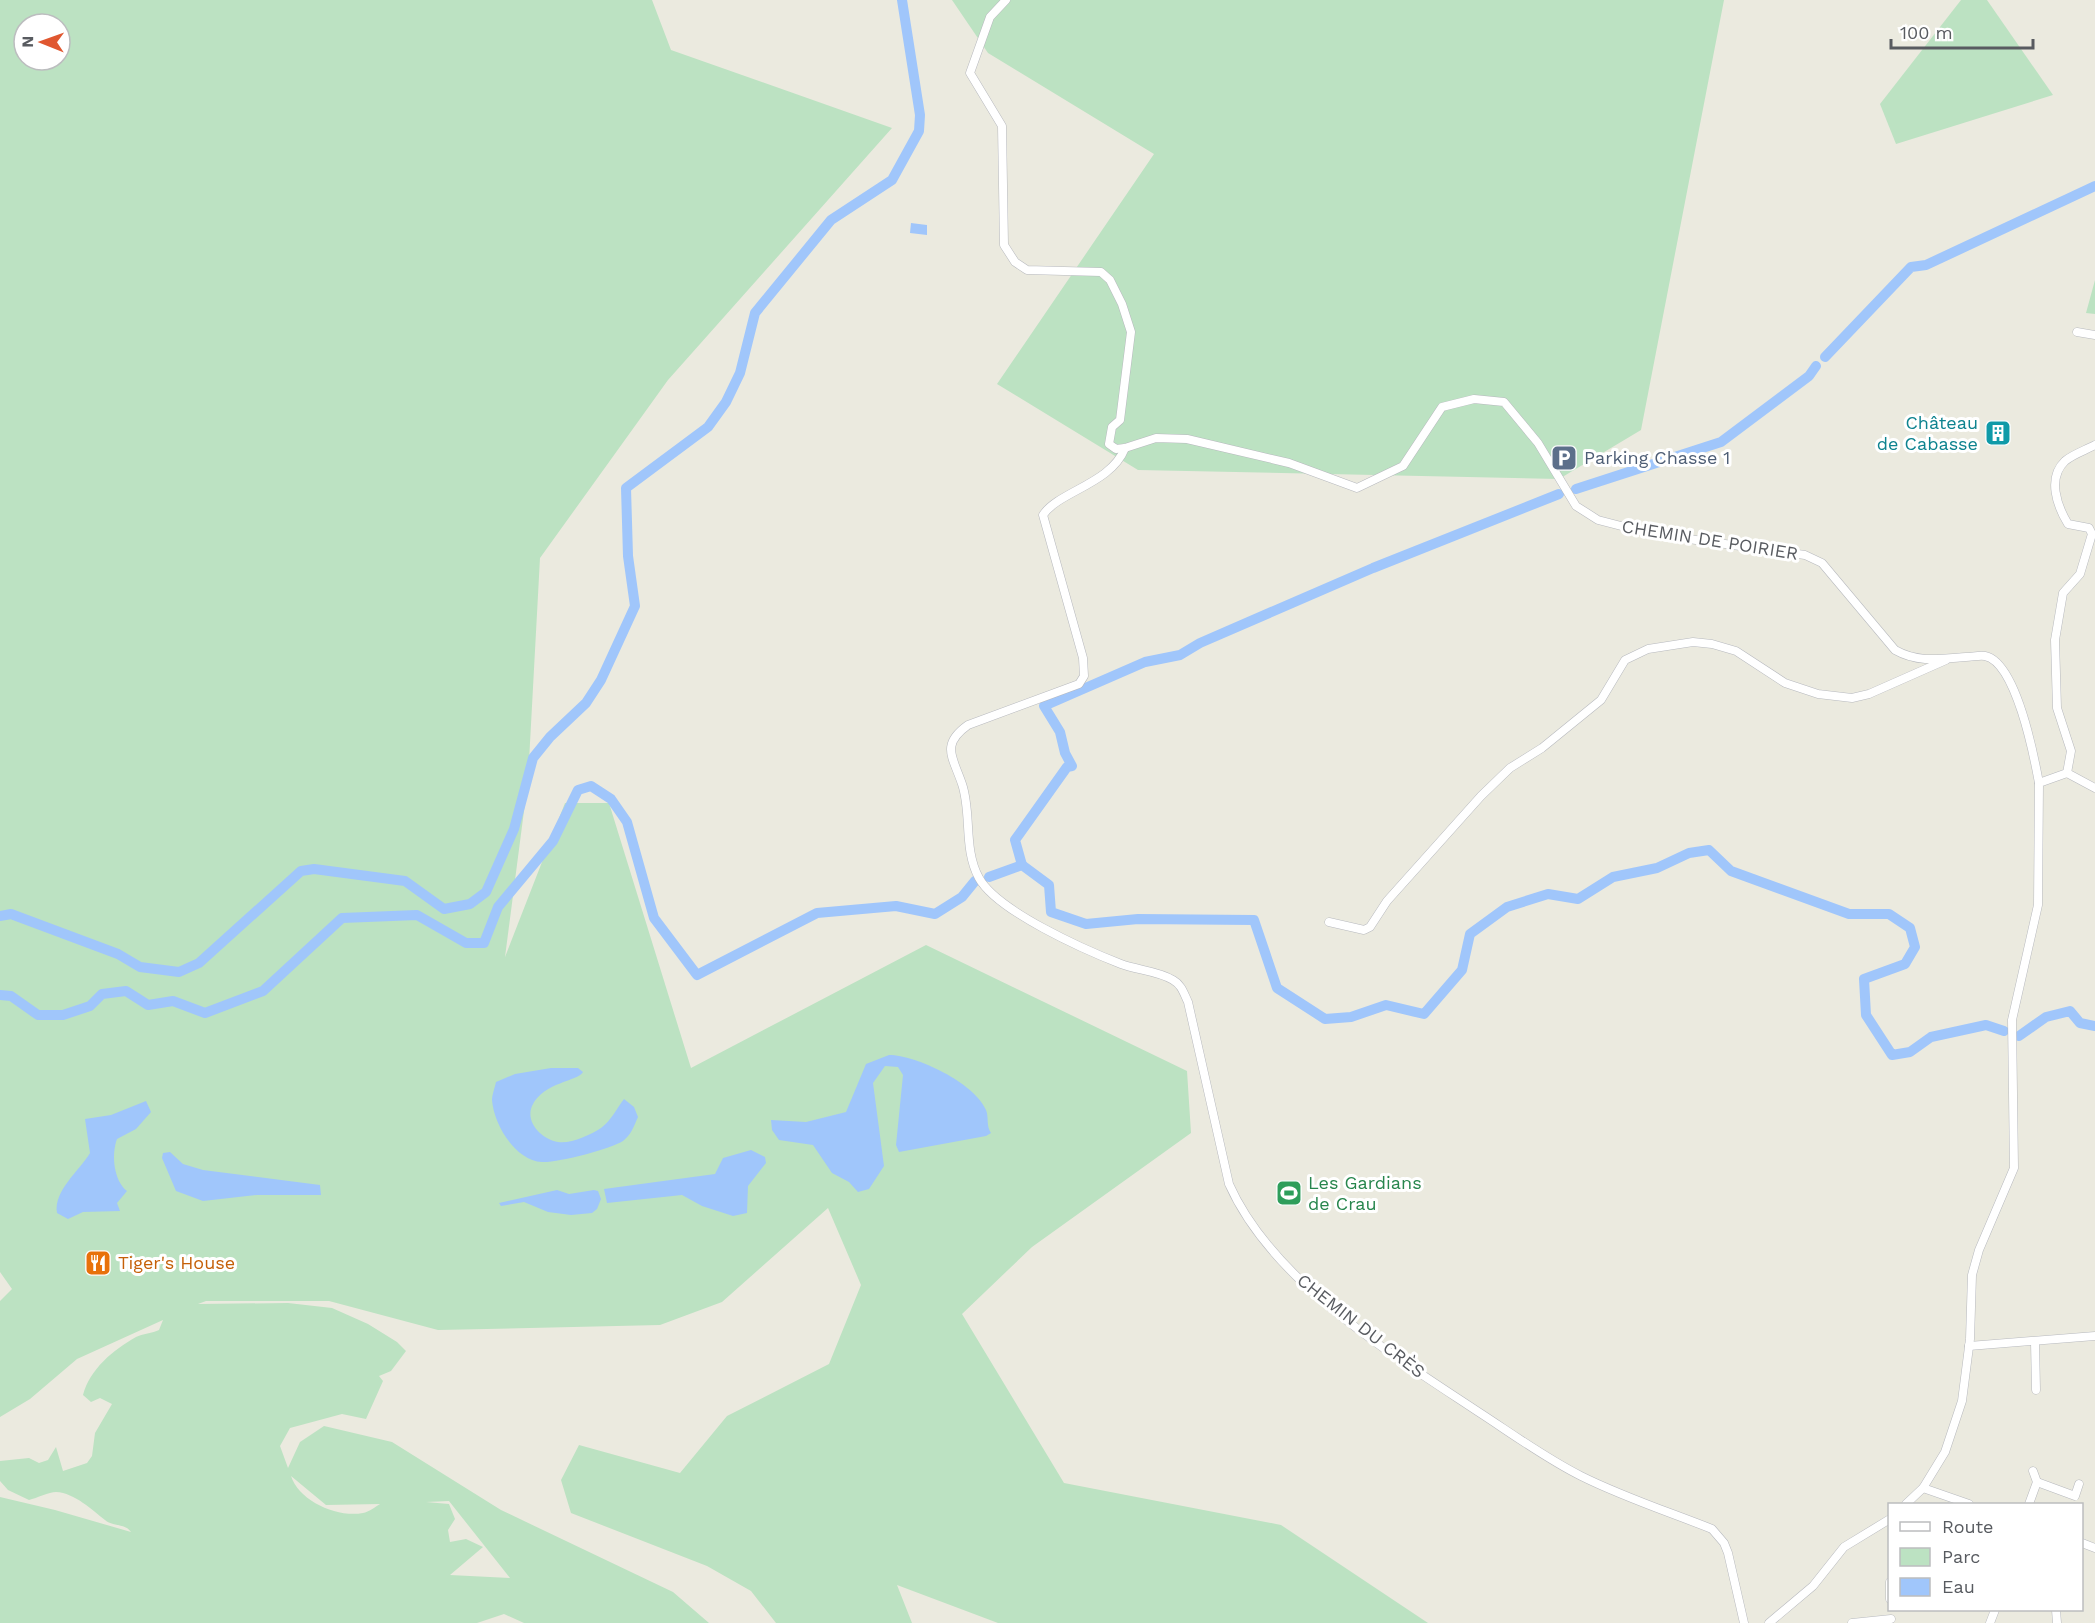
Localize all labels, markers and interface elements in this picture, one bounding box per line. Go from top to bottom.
north arrow [12,12,72,72]
scale bar [1891,12,2034,50]
text: 100 m [1900,22,1953,43]
text: N [18,36,37,48]
place label: Château de Cabasse [1877,412,1978,454]
building icon: Château de Cabasse [1983,418,2013,448]
parking icon: Parking Chasse 1 [1549,443,1579,473]
place label: Parking Chasse 1 [1584,447,1730,468]
street label: CHEMIN DE POIRIER [1620,515,1800,564]
place label: Les Gardians de Crau [1308,1172,1422,1214]
sports icon: Les Gardians de Crau [1274,1178,1304,1208]
restaurant icon: Tiger's House [83,1248,113,1278]
place label: Tiger's House [118,1252,235,1273]
street label: CHEMIN DU CRÈS [1293,1269,1429,1382]
legend [1888,1503,2083,1611]
text: Route [1942,1516,1994,1537]
text: Parc [1942,1546,1980,1567]
text: Eau [1942,1576,1975,1597]

